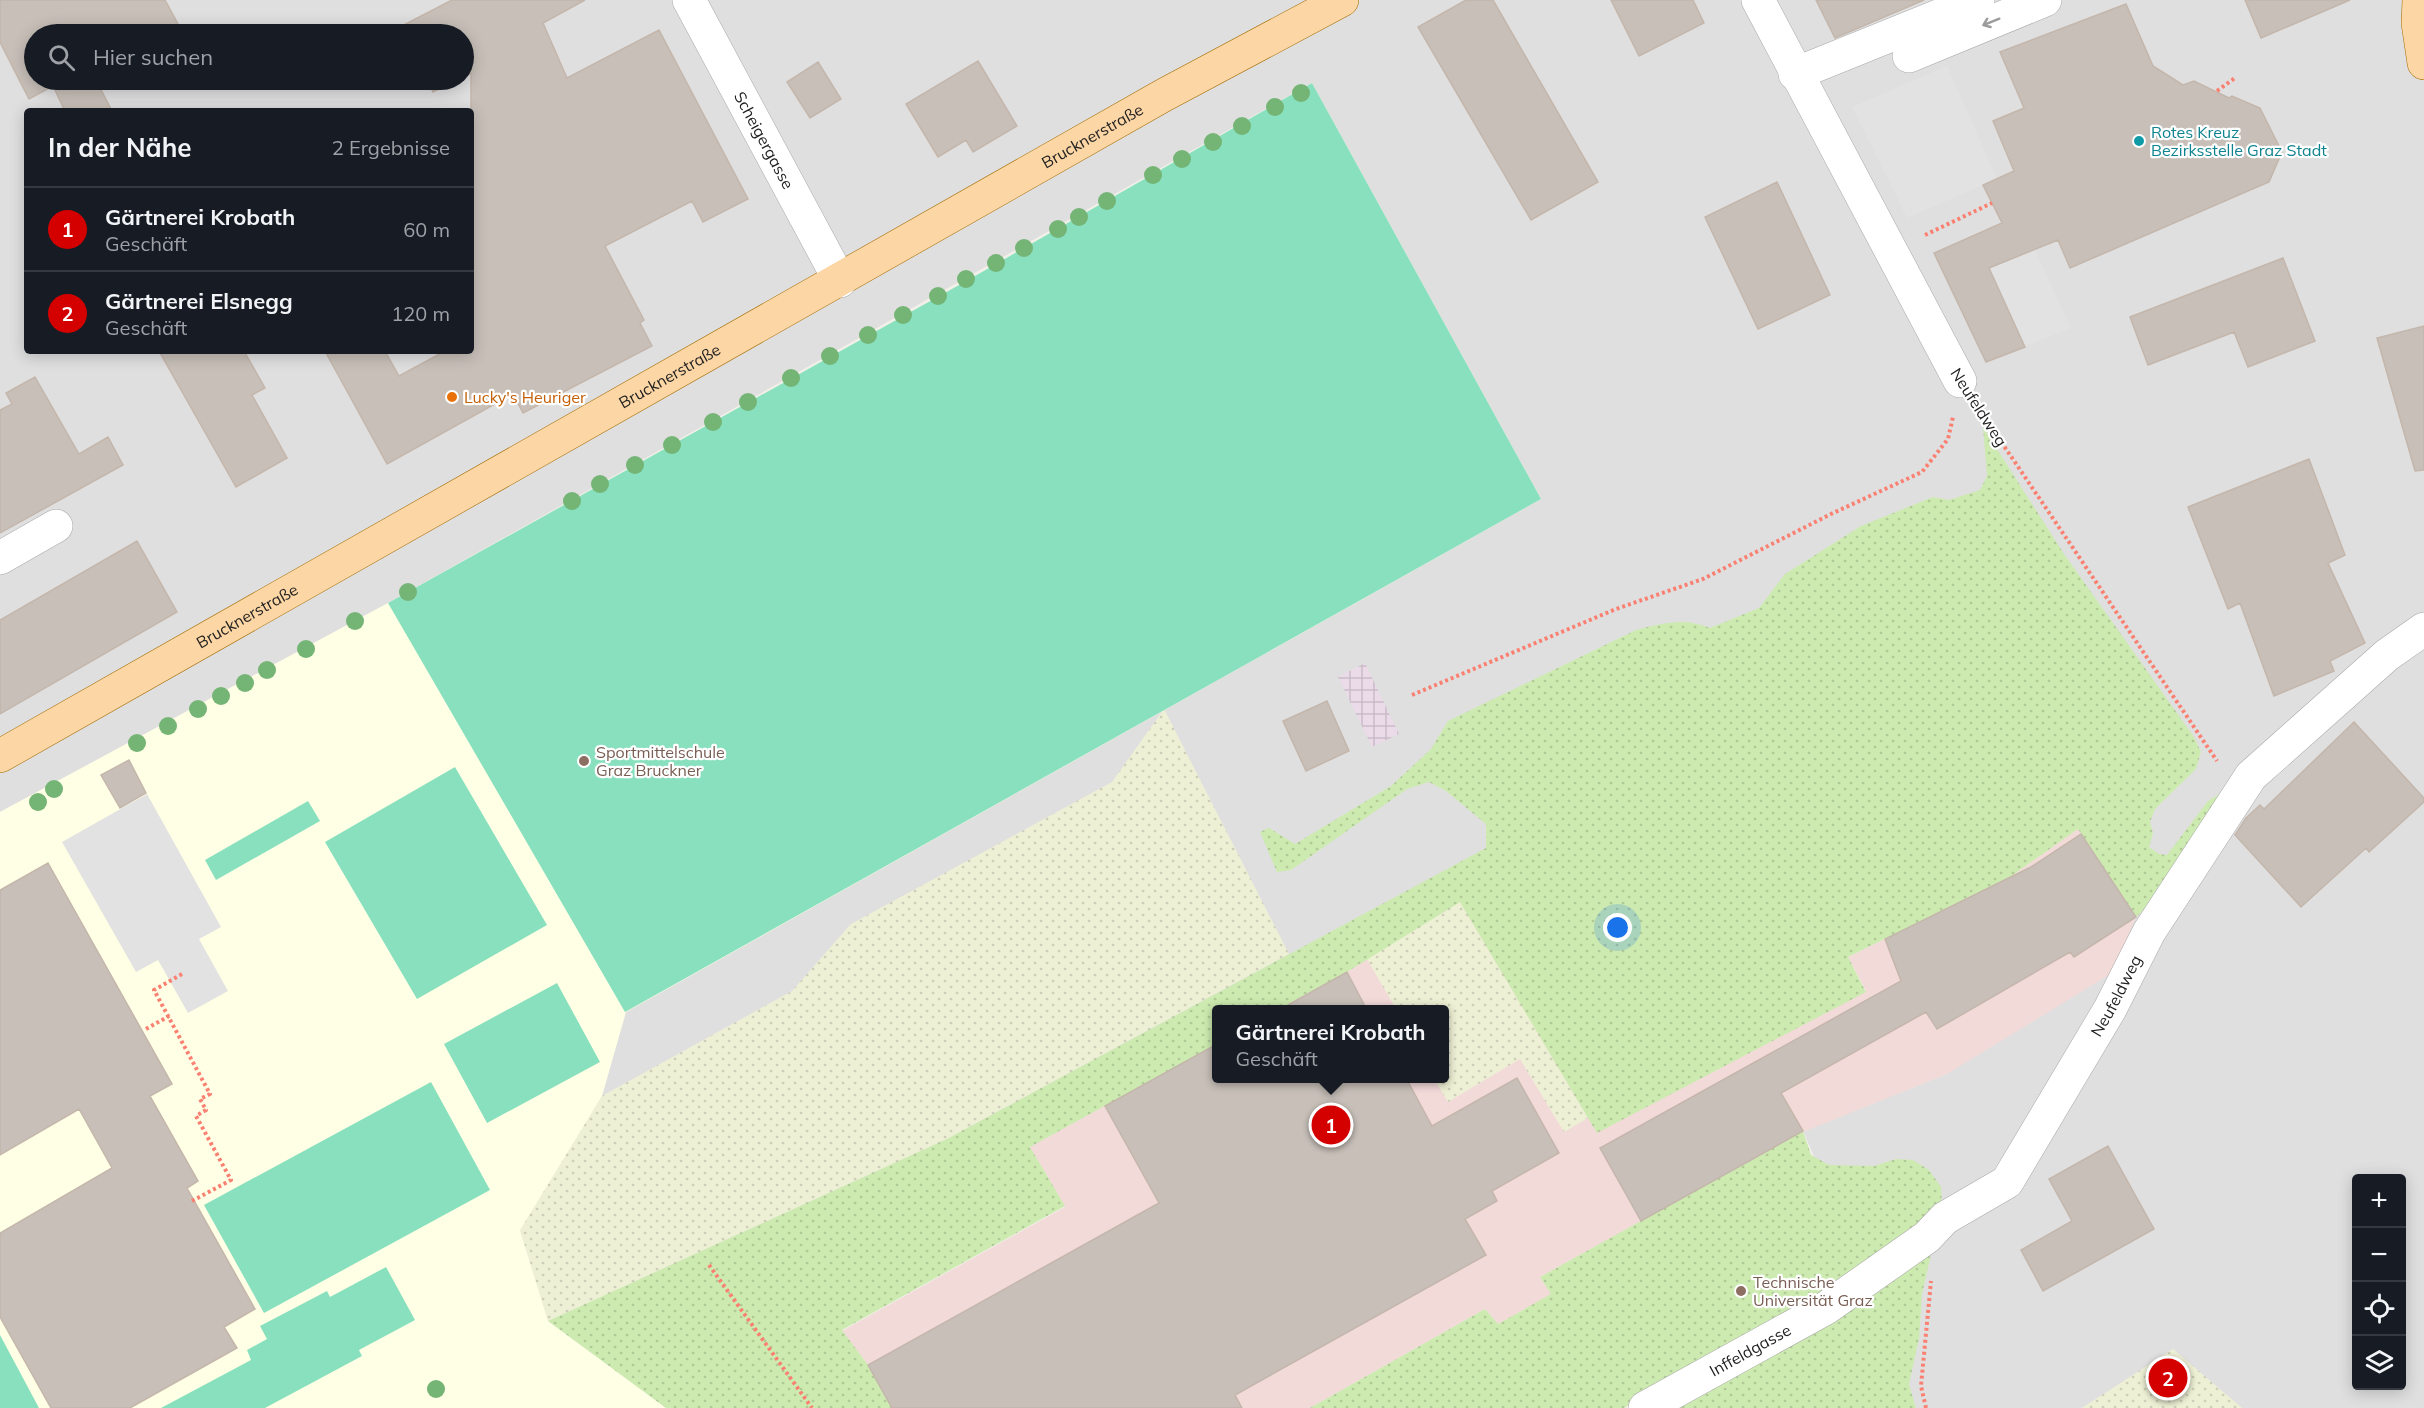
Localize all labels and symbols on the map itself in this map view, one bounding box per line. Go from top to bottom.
one-way arrow [1982,17,2001,28]
street label: Scheigergasse [730,88,799,192]
street label: Brucknerstraße [1038,99,1147,173]
place label: Rotes Kreuz Bezirksstelle Graz Stadt [2151,122,2327,160]
marker: Rotes Kreuz Bezirksstelle Graz Stadt [2132,134,2146,148]
street label: Brucknerstraße [615,339,724,413]
street label: Neufeldweg [1946,364,2012,450]
place label: Lucky's Heuriger [464,387,586,407]
marker: Lucky's Heuriger [445,390,459,404]
street label: Brucknerstraße [193,579,301,653]
place label: Sportmittelschule Graz Bruckner [596,742,725,780]
marker: Sportmittelschule Graz Bruckner [577,754,591,768]
your location [1603,913,1632,942]
street label: Neufeldweg [2086,952,2146,1040]
pin: 1 [1312,1102,1350,1148]
place label: Technische Universität Graz [1753,1272,1873,1310]
marker: Technische Universität Graz [1734,1284,1748,1298]
street label: Inffeldgasse [1706,1319,1794,1380]
pin: 2 [2148,1356,2188,1400]

